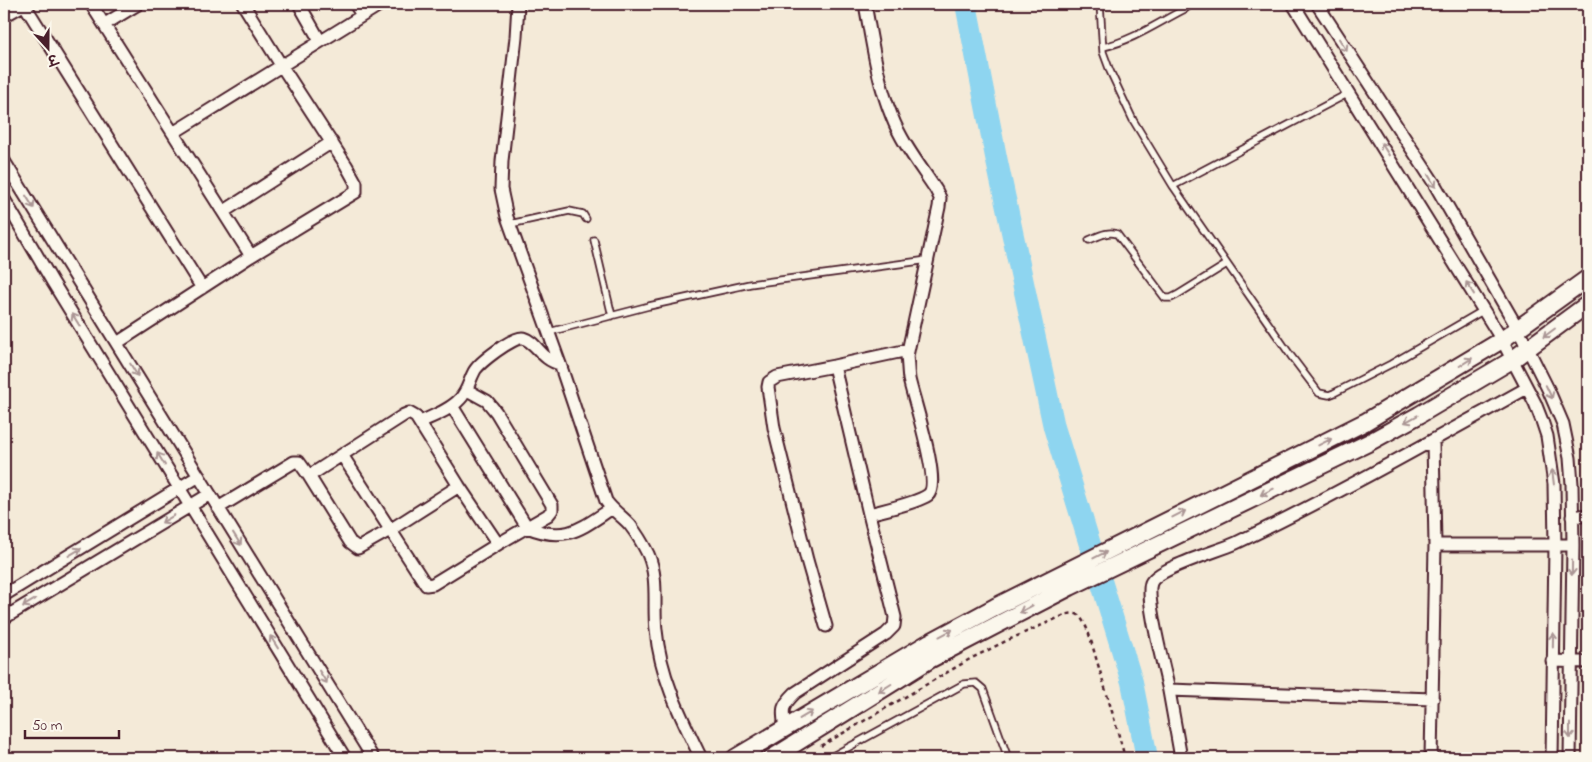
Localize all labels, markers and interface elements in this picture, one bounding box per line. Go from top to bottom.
north arrow [22,22,72,72]
one-way arrow [1338,38,1349,52]
text: उ [42,47,62,71]
one-way arrow [1379,143,1389,157]
one-way arrow [1427,174,1437,188]
one-way arrow [25,195,35,209]
one-way arrow [1464,281,1474,295]
one-way arrow [71,314,81,328]
one-way arrow [1543,327,1556,338]
one-way arrow [1459,357,1473,367]
one-way arrow [129,363,139,377]
one-way arrow [1545,384,1555,399]
one-way arrow [1405,414,1419,424]
one-way arrow [1317,437,1332,446]
one-way arrow [156,452,167,466]
one-way arrow [1547,469,1557,485]
one-way arrow [1259,487,1274,497]
one-way arrow [1172,509,1187,519]
one-way arrow [162,515,176,525]
one-way arrow [233,531,243,545]
one-way arrow [68,546,82,556]
one-way arrow [1092,549,1107,559]
one-way arrow [1568,560,1577,576]
one-way arrow [22,598,36,608]
one-way arrow [1019,604,1034,614]
one-way arrow [939,628,954,638]
one-way arrow [1548,632,1558,648]
one-way arrow [269,636,279,650]
one-way arrow [318,669,328,683]
one-way arrow [878,683,892,693]
scale bar [25,707,119,739]
one-way arrow [799,710,813,720]
text: 50 m [32,715,63,737]
one-way arrow [1565,722,1575,738]

